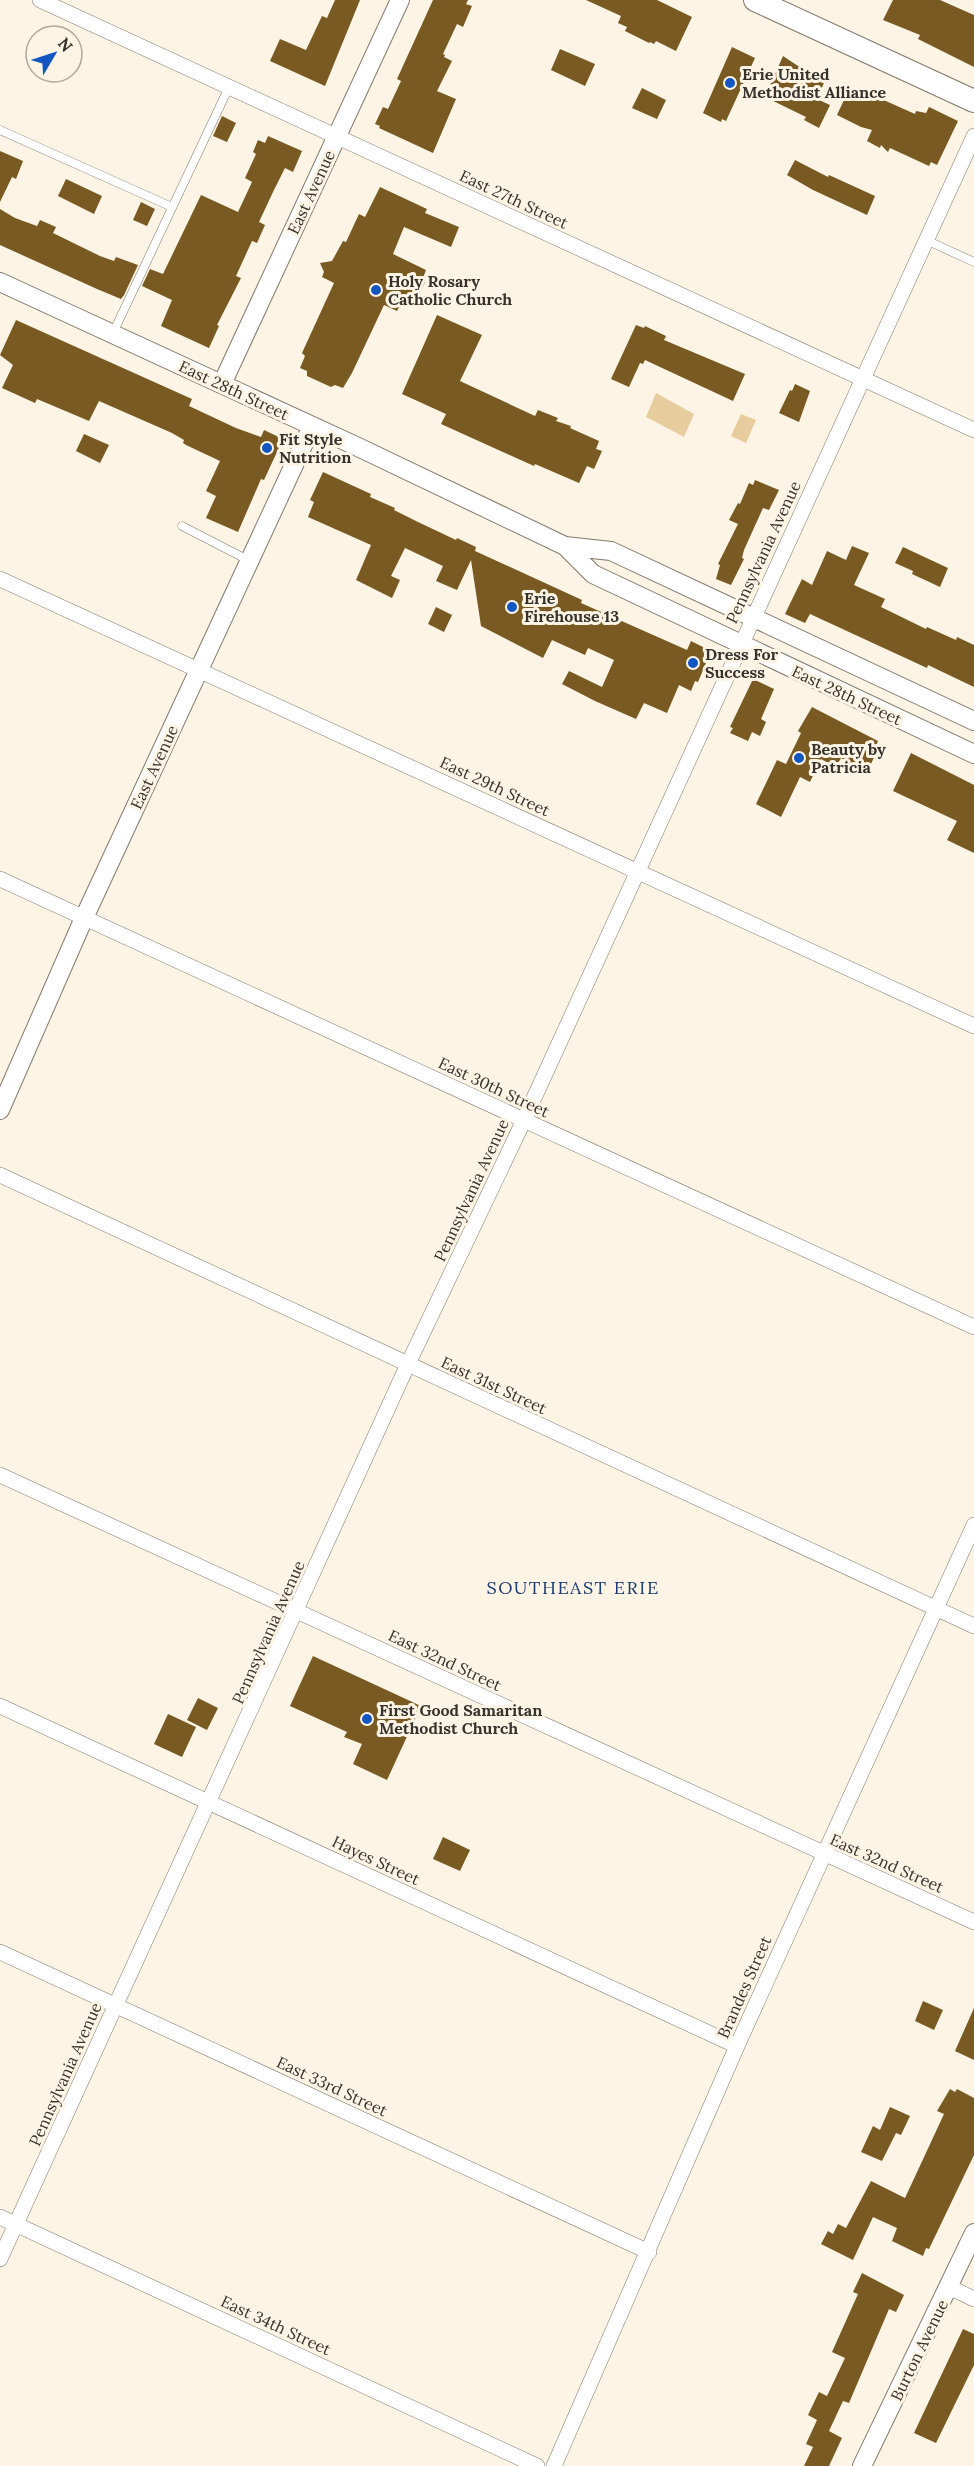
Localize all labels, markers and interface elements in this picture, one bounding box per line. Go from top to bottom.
north arrow [24,24,84,84]
text: N [54,33,77,56]
place label: Erie United Methodist Alliance [742,64,887,102]
marker: Erie United Methodist Alliance [723,76,737,90]
street label: East Avenue [283,147,339,237]
street label: East 27th Street [457,165,572,233]
place label: Holy Rosary Catholic Church [388,271,512,309]
marker: Holy Rosary Catholic Church [369,283,383,297]
street label: East 28th Street [176,356,293,425]
place label: Fit Style Nutrition [279,429,351,467]
marker: Fit Style Nutrition [260,441,274,455]
street label: Pennsylvania Avenue [721,477,805,626]
place label: Erie Firehouse 13 [524,588,619,626]
marker: Erie Firehouse 13 [505,600,519,614]
place label: Dress For Success [705,644,778,682]
marker: Dress For Success [686,656,700,670]
street label: East 28th Street [789,661,906,730]
street label: East Avenue [126,722,182,812]
place label: Beauty by Patricia [811,739,886,777]
marker: Beauty by Patricia [792,751,806,765]
street label: East 29th Street [437,752,554,821]
street label: East 30th Street [435,1053,553,1122]
street label: Pennsylvania Avenue [429,1115,513,1264]
street label: East 31st Street [438,1352,551,1418]
street label: Pennsylvania Avenue [227,1557,309,1707]
district label: SOUTHEAST ERIE [486,1576,660,1599]
street label: East 32nd Street [385,1625,505,1695]
place label: First Good Samaritan Methodist Church [379,1700,542,1738]
marker: First Good Samaritan Methodist Church [360,1712,374,1726]
street label: East 32nd Street [827,1829,948,1897]
street label: Hayes Street [329,1831,424,1889]
street label: Brandes Street [713,1932,776,2041]
street label: Pennsylvania Avenue [24,1999,106,2149]
street label: East 33rd Street [273,2052,391,2121]
street label: East 34th Street [218,2291,335,2360]
street label: Burton Avenue [886,2296,952,2404]

